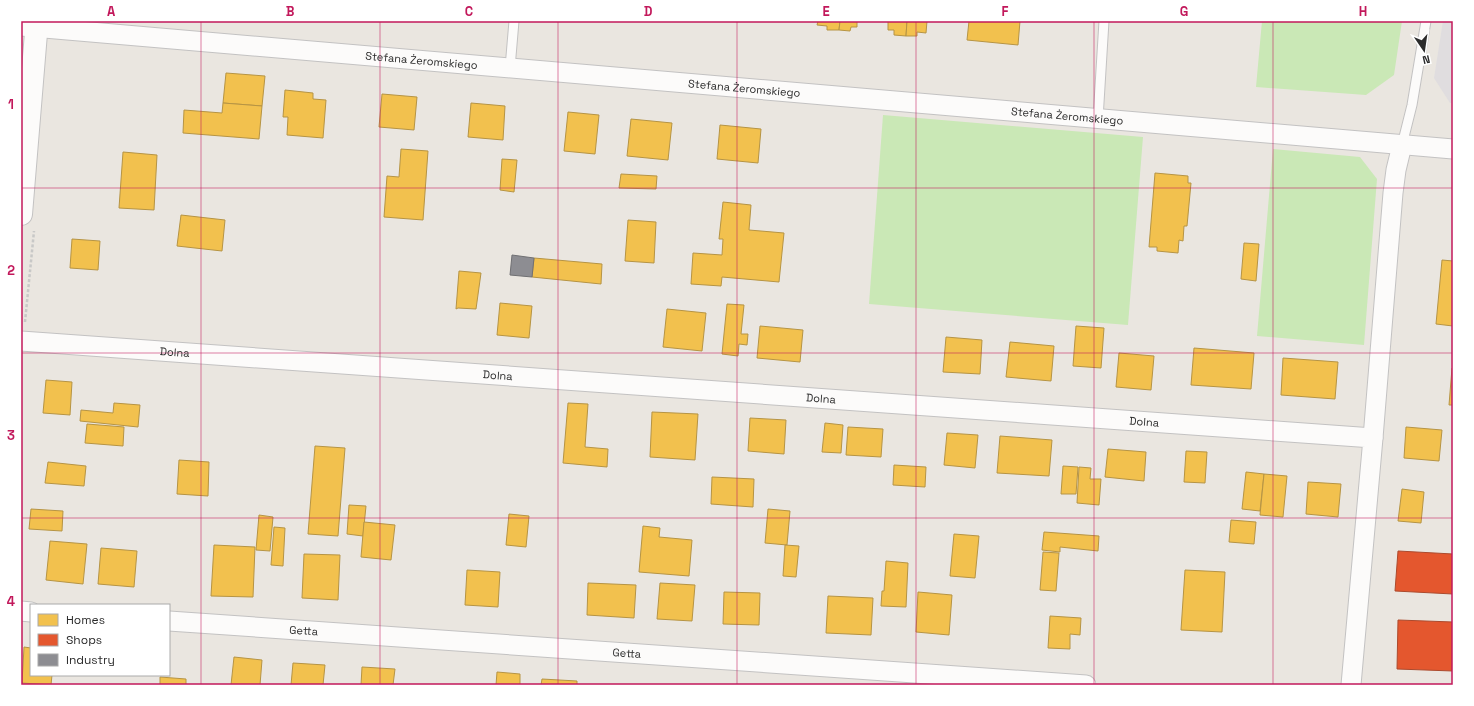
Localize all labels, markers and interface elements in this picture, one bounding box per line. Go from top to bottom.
text: A [107,3,116,20]
text: B [286,3,295,20]
text: C [465,3,473,20]
text: D [644,3,653,20]
text: E [822,3,830,20]
text: F [1002,3,1009,20]
text: G [1180,3,1188,20]
text: H [1359,3,1367,20]
north arrow [1404,30,1444,70]
street label: Stefana Żeromskiego [365,49,478,72]
text: N [1421,52,1431,67]
street label: Stefana Żeromskiego [688,76,801,100]
text: 1 [8,96,14,113]
street label: Stefana Żeromskiego [1010,104,1124,128]
text: 2 [7,262,15,279]
street label: Dolna [159,344,191,360]
street label: Dolna [482,367,514,383]
street label: Dolna [806,390,837,406]
street label: Dolna [1129,414,1160,430]
text: 3 [7,427,15,444]
text: 4 [7,593,15,610]
legend [30,604,170,676]
text: Homes [66,612,105,628]
street label: Getta [289,622,319,638]
text: Shops [66,632,102,648]
street label: Getta [612,645,642,661]
text: Industry [66,652,115,668]

